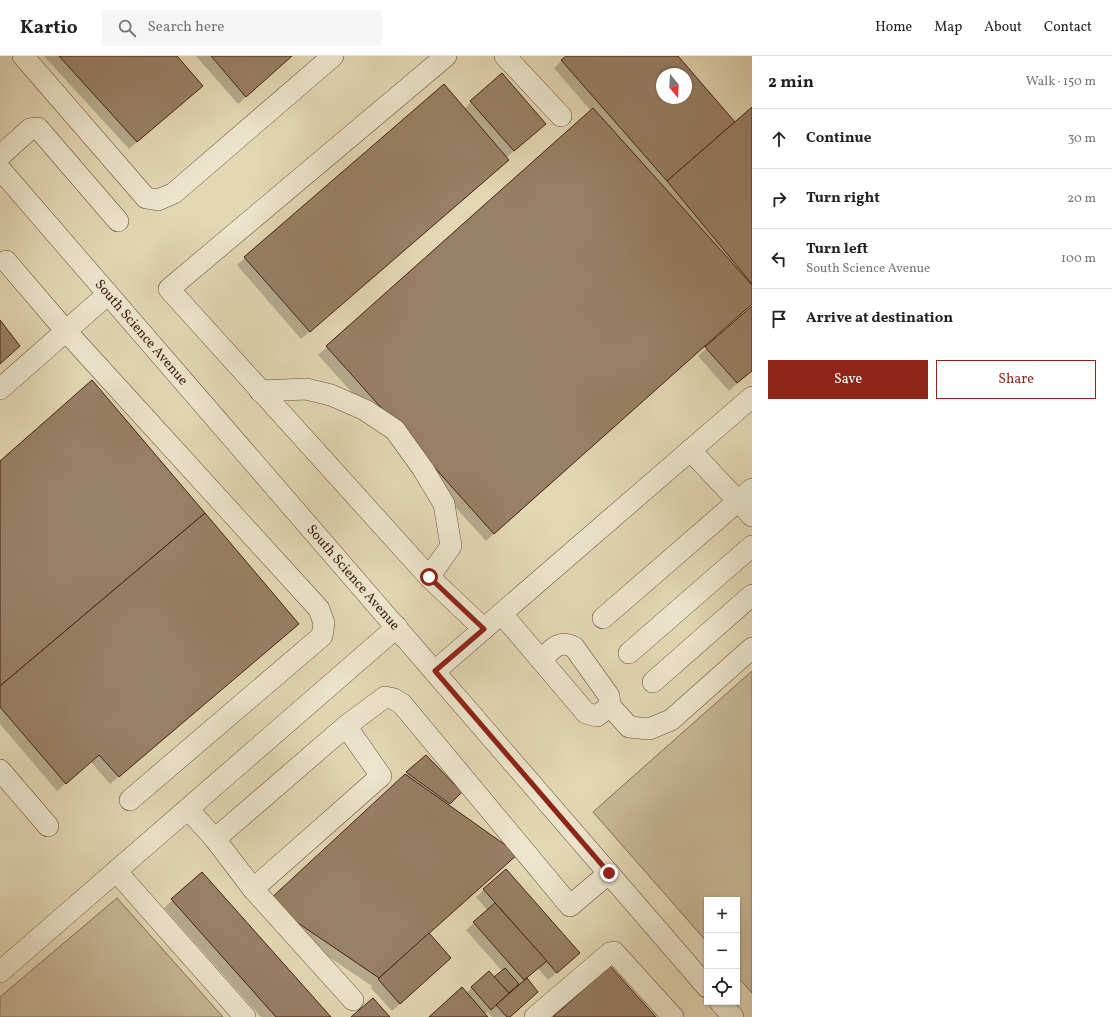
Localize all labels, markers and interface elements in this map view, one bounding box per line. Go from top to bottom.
search box [102,10,382,46]
text: Kartio [20,15,78,41]
icon: search [116,17,138,39]
text: Search here [148,17,224,38]
text: Home [875,18,912,37]
text: Map [934,18,962,37]
text: About [984,18,1022,37]
text: Contact [1044,18,1092,37]
north arrow [656,68,692,104]
text: 2 min [768,71,814,94]
text: Walk · 150 m [1026,73,1096,91]
icon: ahead [768,128,790,150]
text: Continue [806,128,871,149]
text: 30 m [1068,130,1096,148]
icon: right [768,188,790,210]
text: Turn right [806,188,880,209]
text: 20 m [1067,190,1096,208]
text: Turn left [806,239,868,260]
icon: left [768,248,790,270]
text: 100 m [1061,250,1096,268]
text: South Science Avenue [806,260,930,278]
street label: South Science Avenue [90,276,192,390]
icon: arrive [768,308,790,330]
text: Arrive at destination [806,308,953,329]
button: Save [768,360,928,399]
button: Share [936,360,1096,399]
street label: South Science Avenue [302,521,404,635]
route start [420,568,438,586]
route end [600,864,618,882]
map controls [704,897,740,1005]
button: + [704,897,740,933]
button: − [704,933,740,969]
button: locate [704,969,740,1005]

